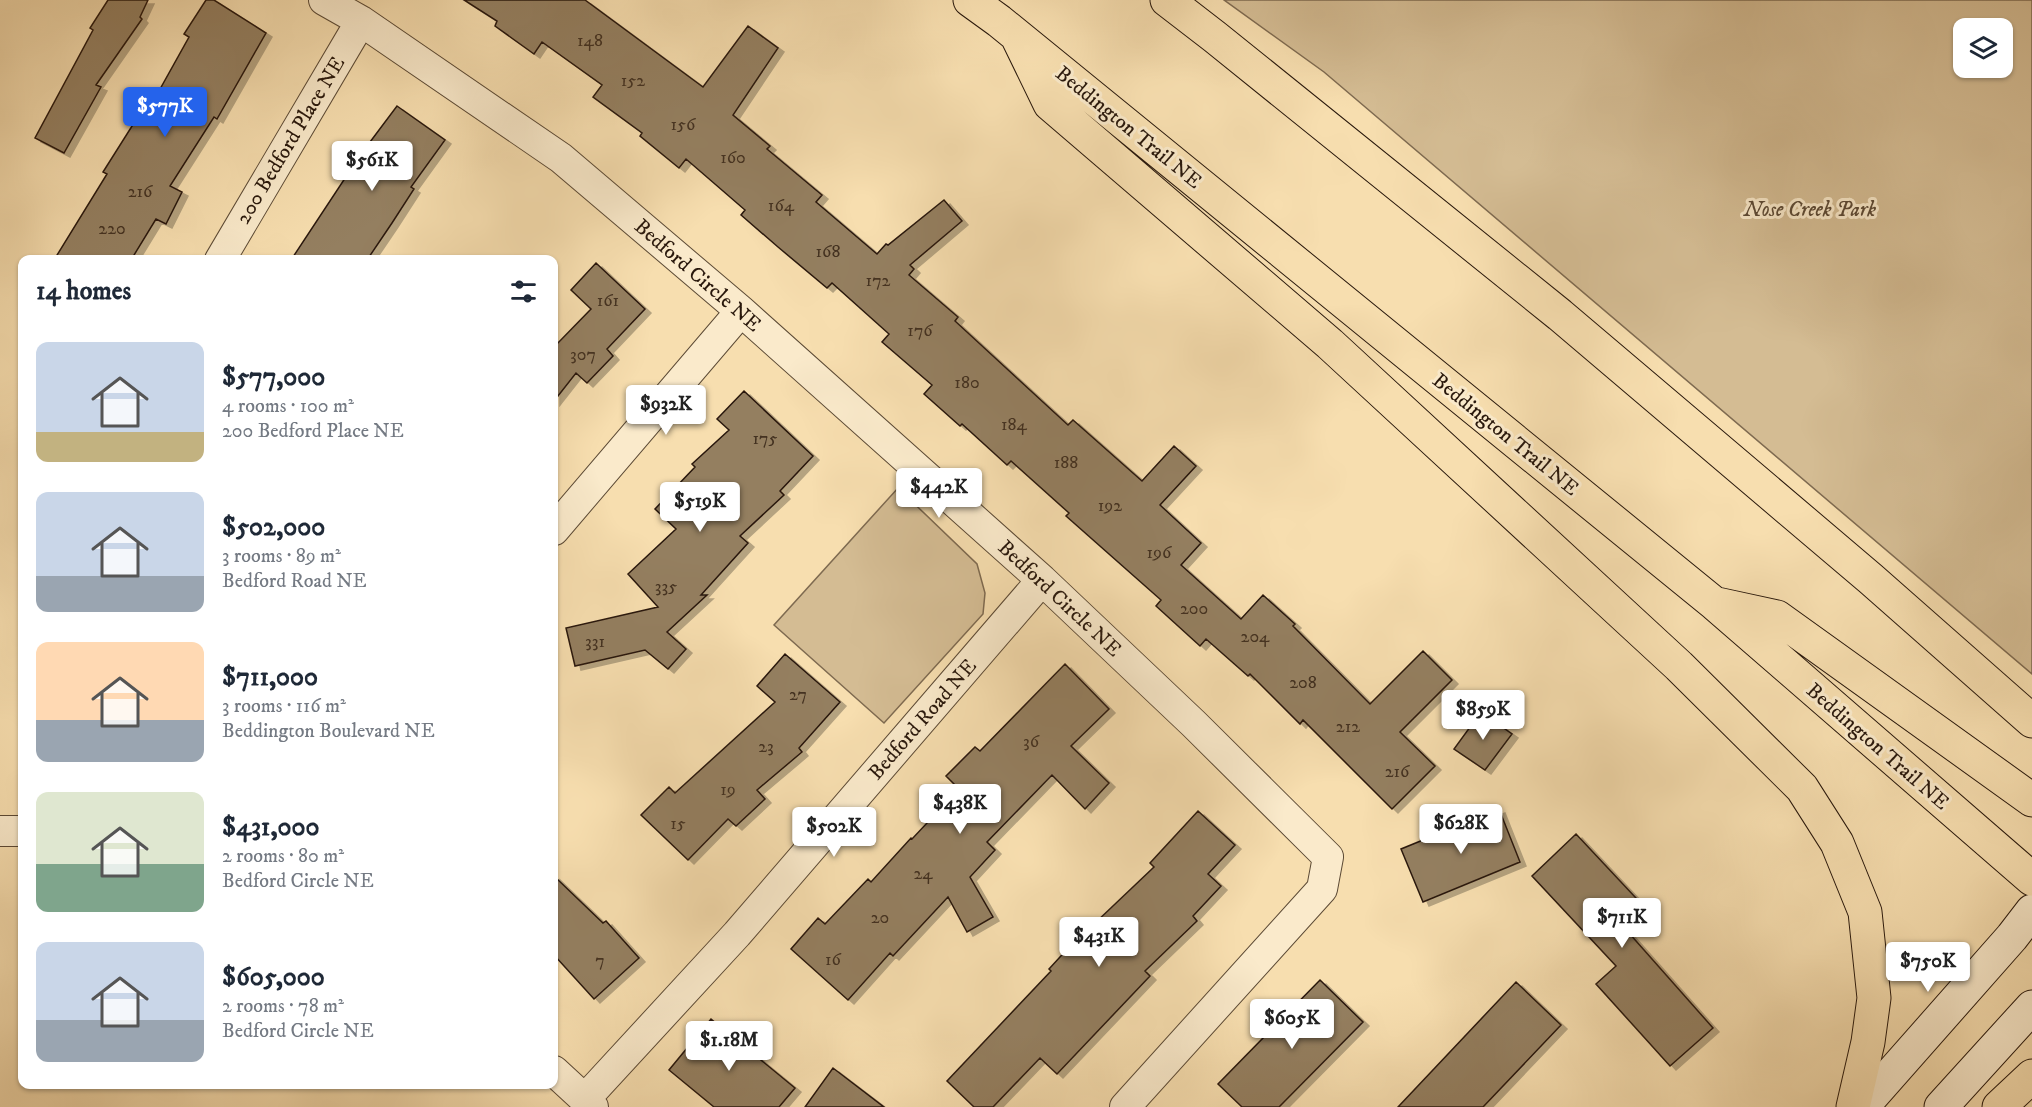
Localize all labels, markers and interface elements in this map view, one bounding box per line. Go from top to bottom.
map controls [1953,18,2013,78]
button: layers [1953,18,2013,78]
house number: 148 [577,30,603,52]
street label: 200 Bedford Place NE [231,52,351,229]
street label: Beddington Trail NE [1050,61,1207,195]
house number: 152 [621,70,645,92]
pin: $577K [123,87,207,138]
text: $577K [137,94,193,119]
house number: 156 [671,114,696,136]
pin: $561K [330,141,414,192]
house number: 160 [720,147,746,169]
text: $561K [346,148,398,173]
house number: 216 [128,181,153,203]
house number: 164 [768,195,795,217]
park label: Nose Creek Park [1743,197,1876,223]
street label: Bedford Circle NE [629,214,766,338]
house number: 220 [98,218,126,240]
house number: 168 [816,241,840,263]
house number: 172 [866,270,891,292]
text: 14 homes [36,275,131,308]
icon: filters [507,275,540,308]
house number: 161 [597,290,619,312]
house number: 176 [907,320,933,342]
house number: 307 [570,344,596,366]
text: $577,000 [222,361,325,394]
icon: home [84,366,156,438]
street label: Beddington Trail NE [1427,368,1584,502]
house number: 180 [954,372,980,394]
pin: $932K [624,385,708,436]
text: $932K [640,392,692,417]
text: 4 rooms · 100 m² [222,394,354,419]
house number: 184 [1001,414,1028,436]
text: 200 Bedford Place NE [222,419,404,444]
house number: 175 [753,428,778,450]
house number: 188 [1054,452,1078,474]
pin: $442K [897,468,981,519]
text: $442K [910,475,968,500]
pin: $519K [658,482,742,533]
text: $519K [674,489,726,514]
house number: 192 [1098,495,1122,517]
text: $502,000 [222,511,325,544]
icon: home [84,516,156,588]
street label: Bedford Circle NE [992,535,1127,663]
house number: 196 [1147,542,1172,564]
text: 3 rooms · 89 m² [222,544,341,569]
text: Bedford Road NE [222,569,367,594]
house number: 335 [655,576,677,598]
house number: 200 [1180,598,1208,620]
house number: 204 [1241,626,1270,648]
house number: 331 [585,631,605,653]
street label: Bedford Road NE [863,654,983,786]
text: $711,000 [222,661,318,694]
icon: home [84,666,156,738]
house number: 208 [1289,672,1317,694]
street label: Beddington Trail NE [1801,678,1954,816]
house number: 27 [789,684,807,706]
pin: $859K [1441,690,1525,741]
text: 3 rooms · 116 m² [222,694,346,719]
text: $859K [1456,697,1510,722]
house number: 212 [1336,716,1360,738]
text: Beddington Boulevard NE [222,719,435,744]
house number: 36 [1023,731,1040,753]
house number: 23 [758,736,774,758]
house number: 216 [1385,761,1410,783]
house number: 19 [720,779,736,801]
pin: $438K [918,784,1002,835]
text: $438K [933,791,987,816]
pin: $628K [1419,804,1503,855]
pin: $502K [792,807,876,858]
text: $431,000 [222,811,319,844]
text: $628K [1433,811,1489,836]
house number: 15 [670,813,686,835]
text: $502K [806,814,862,839]
icon: home [84,816,156,888]
text: 2 rooms · 80 m² [222,844,344,869]
house number: 24 [913,863,933,885]
text: Bedford Circle NE [222,869,374,894]
pin: $711K [1580,898,1664,949]
text: $711K [1597,905,1647,930]
house number: 20 [871,907,889,929]
pin: $431K [1057,917,1141,968]
text: $431K [1073,924,1125,949]
pin: $750K [1886,942,1970,993]
house number: 16 [825,949,842,971]
text: $750K [1900,949,1956,974]
house number: 7 [595,950,605,972]
text: $605,000 [222,961,325,994]
icon: home [84,966,156,1038]
text: 2 rooms · 78 m² [222,994,344,1019]
pin: $605K [1250,999,1334,1050]
text: $605K [1264,1006,1320,1031]
text: Bedford Circle NE [222,1019,374,1044]
pin: $1.18M [680,1021,778,1072]
text: $1.18M [700,1028,758,1053]

